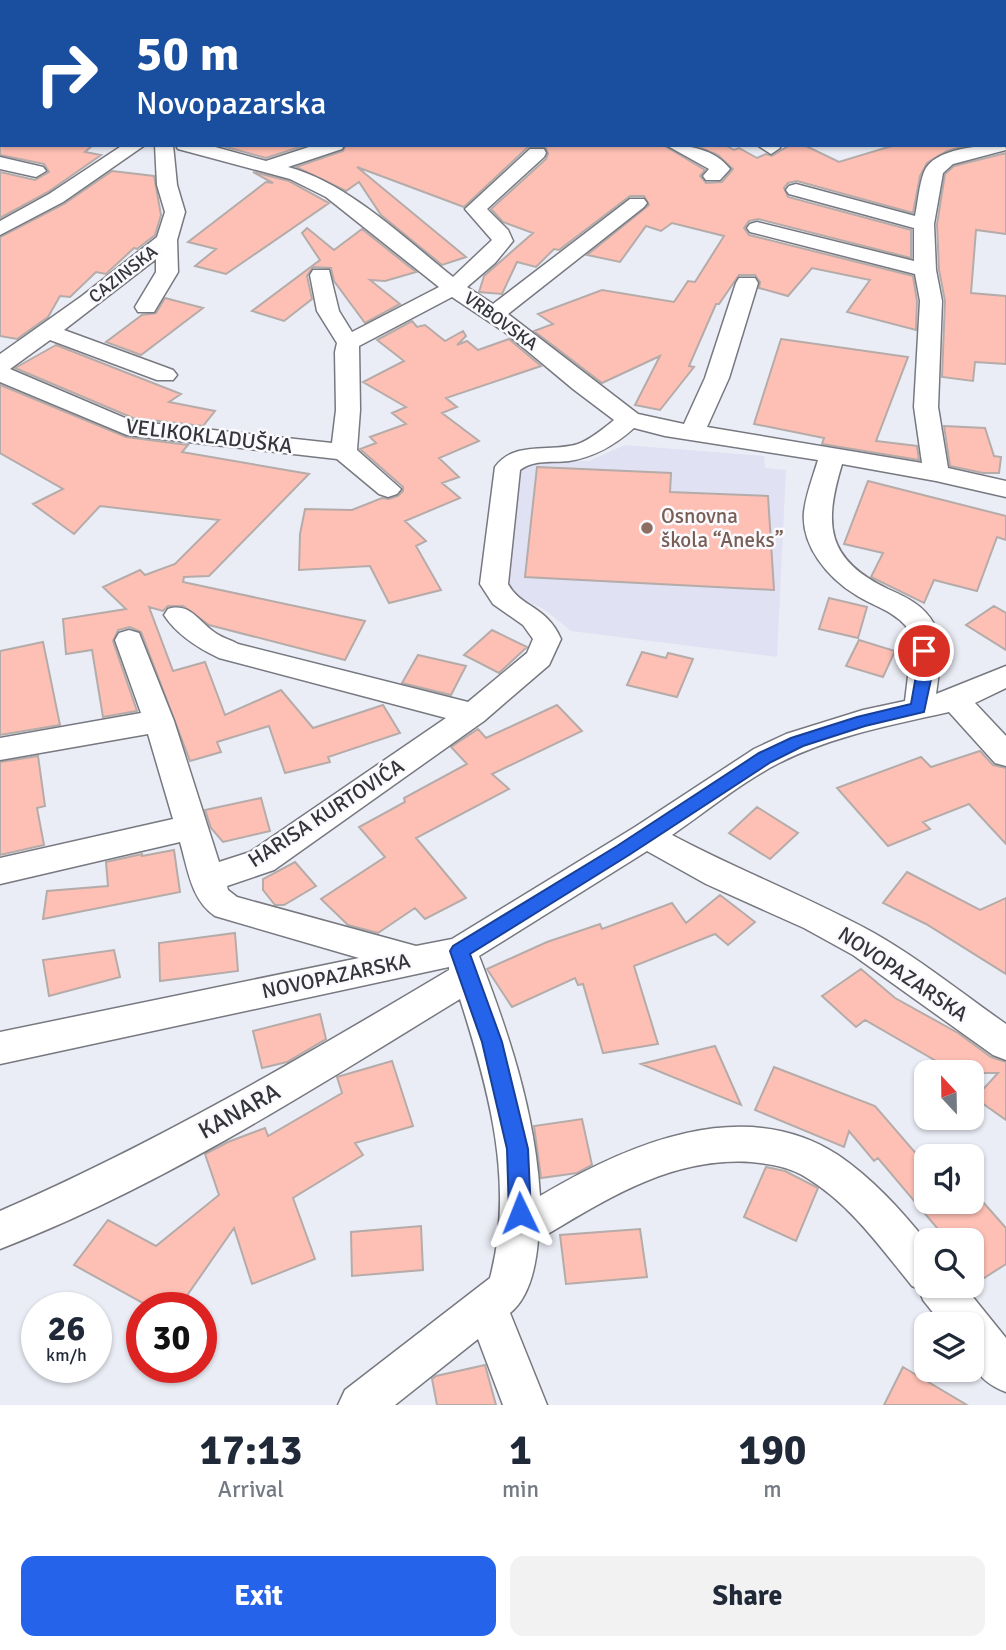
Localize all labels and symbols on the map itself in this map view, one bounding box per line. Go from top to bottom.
street label: CAZINSKA [84,240,162,308]
street label: VRBOVSKA [460,287,542,355]
street label: VELIKOKLADUŠKA [124,413,294,459]
place label: Osnovna škola “Aneks” [661,503,784,553]
marker: Osnovna škola “Aneks” [639,520,655,536]
pin [894,621,954,681]
street label: HARISA KURTOVIĆA [243,753,409,873]
street label: NOVOPAZARSKA [833,921,973,1027]
street label: NOVOPAZARSKA [259,948,413,1004]
north arrow [914,1060,984,1130]
street label: KANARA [193,1076,285,1146]
position arrow [483,1176,557,1250]
speed limit sign: 30 [126,1292,217,1383]

